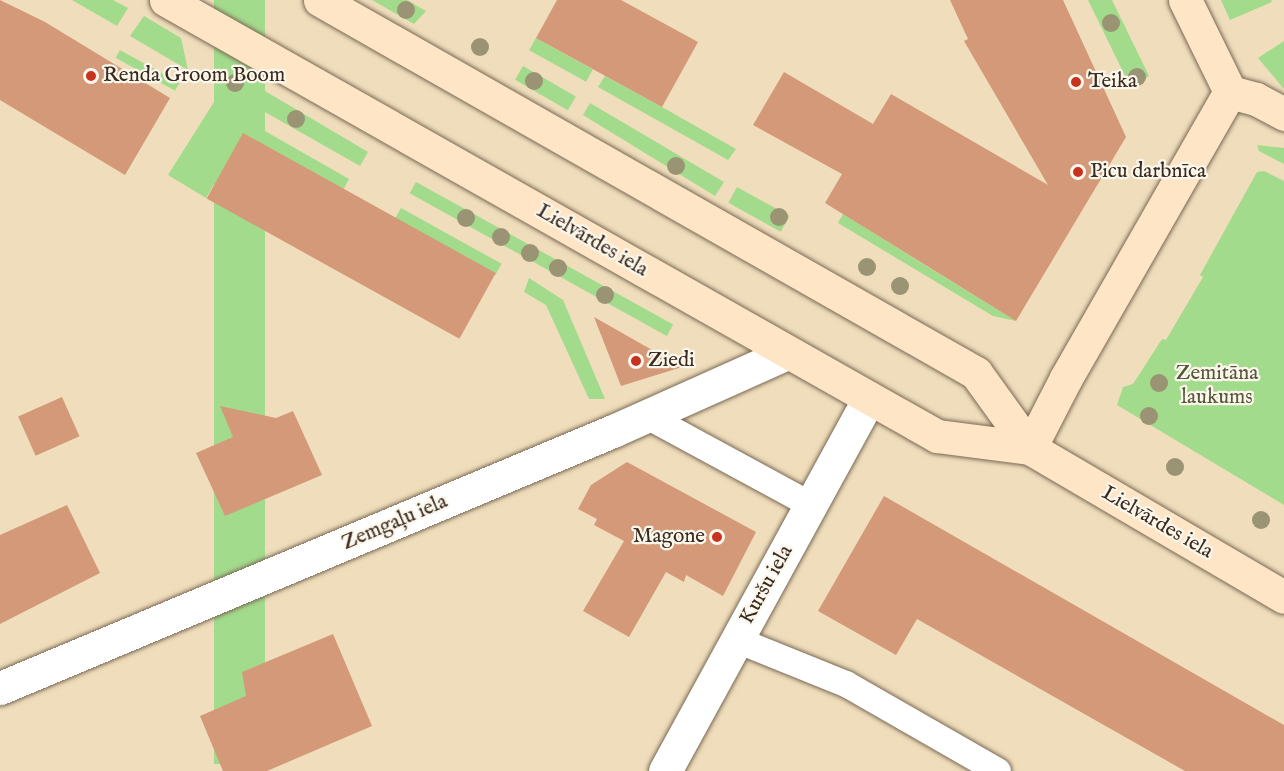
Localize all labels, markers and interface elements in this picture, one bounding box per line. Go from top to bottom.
place label: Renda Groom Boom [103,63,285,89]
marker: Renda Groom Boom [84,69,98,83]
place label: Teika [1088,69,1137,95]
marker: Teika [1069,75,1083,89]
place label: Picu darbnīca [1090,159,1206,185]
marker: Picu darbnīca [1071,165,1085,179]
street label: Lielvārdes iela [532,199,652,283]
place label: Ziedi [648,348,695,374]
marker: Ziedi [629,354,643,368]
park label: Zemitāna laukums [1176,361,1258,411]
street label: Lielvārdes iela [1097,481,1217,565]
street label: Zemgaļu iela [338,489,452,557]
place label: Magone [633,524,705,550]
marker: Magone [710,530,724,544]
street label: Kuršu iela [735,541,799,629]

